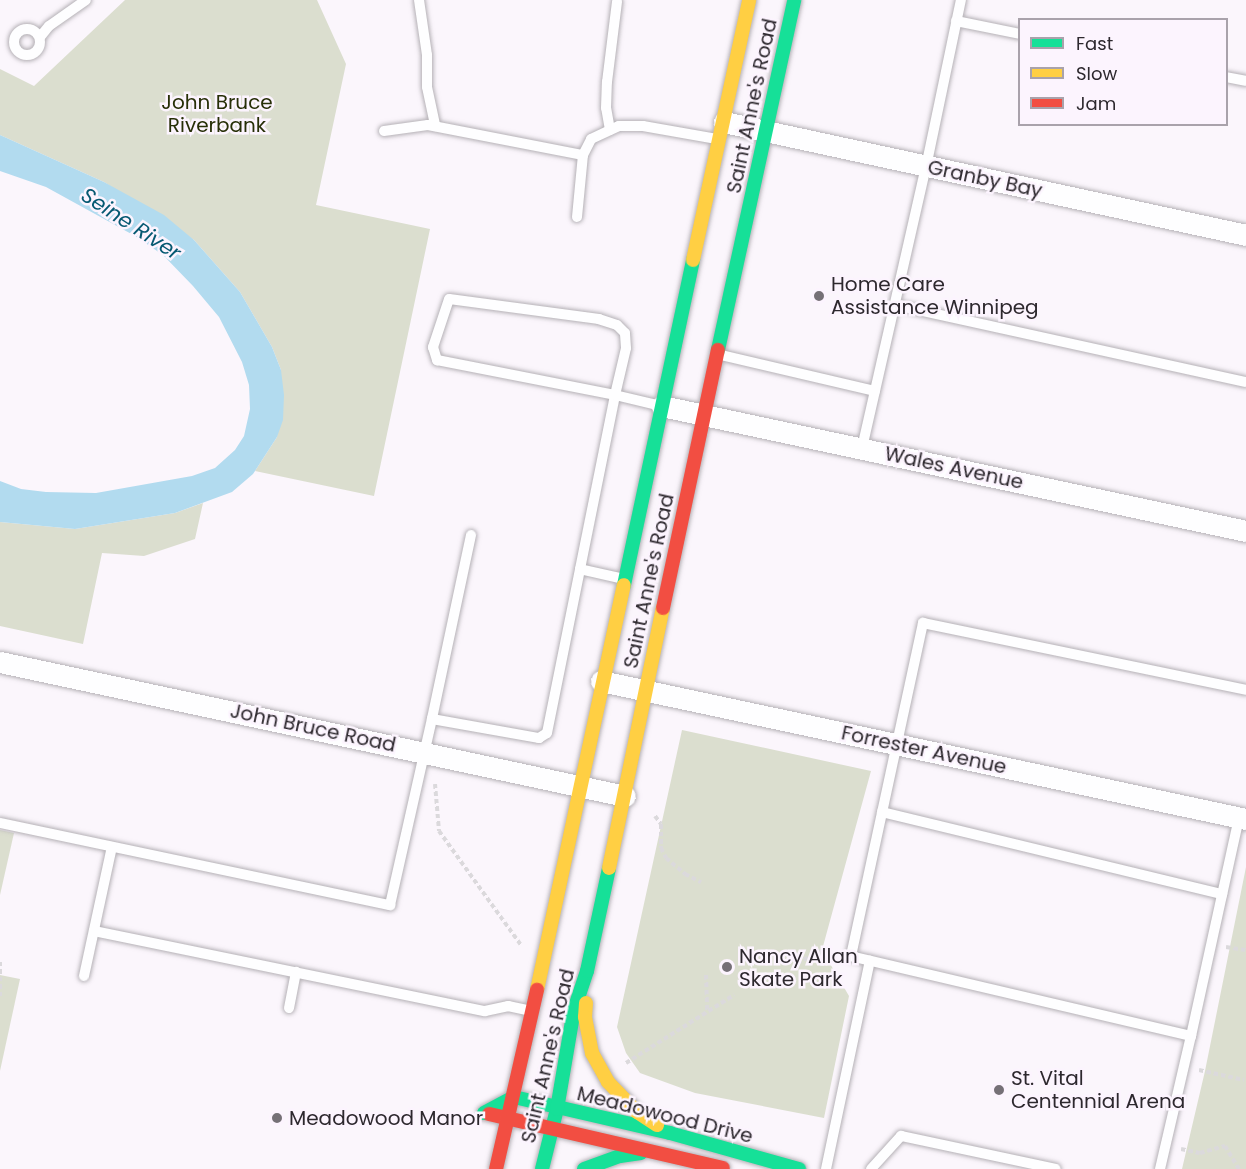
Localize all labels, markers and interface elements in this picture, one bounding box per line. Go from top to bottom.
street label: Saint Anne's Road [722,16,782,196]
legend [1018,18,1228,126]
text: Fast [1076,31,1113,56]
text: Slow [1076,61,1117,86]
park label: John Bruce Riverbank [161,91,273,138]
text: Jam [1076,91,1116,116]
street label: Granby Bay [926,155,1044,203]
water label: Seine River [76,182,186,266]
place label: Home Care Assistance Winnipeg [831,272,1039,319]
marker: Home Care Assistance Winnipeg [812,289,826,303]
street label: Wales Avenue [882,442,1026,494]
street label: Saint Anne's Road [619,491,679,671]
street label: John Bruce Road [228,699,398,757]
street label: Forrester Avenue [839,721,1009,779]
place label: Nancy Allan Skate Park [739,944,858,991]
marker: Nancy Allan Skate Park [720,960,734,974]
street label: Saint Anne's Road [516,967,580,1145]
place label: St. Vital Centennial Arena [1011,1066,1185,1113]
street label: Meadowood Drive [575,1082,755,1148]
marker: St. Vital Centennial Arena [992,1083,1006,1097]
place label: Meadowood Manor [289,1106,483,1130]
marker: Meadowood Manor [270,1111,284,1125]

